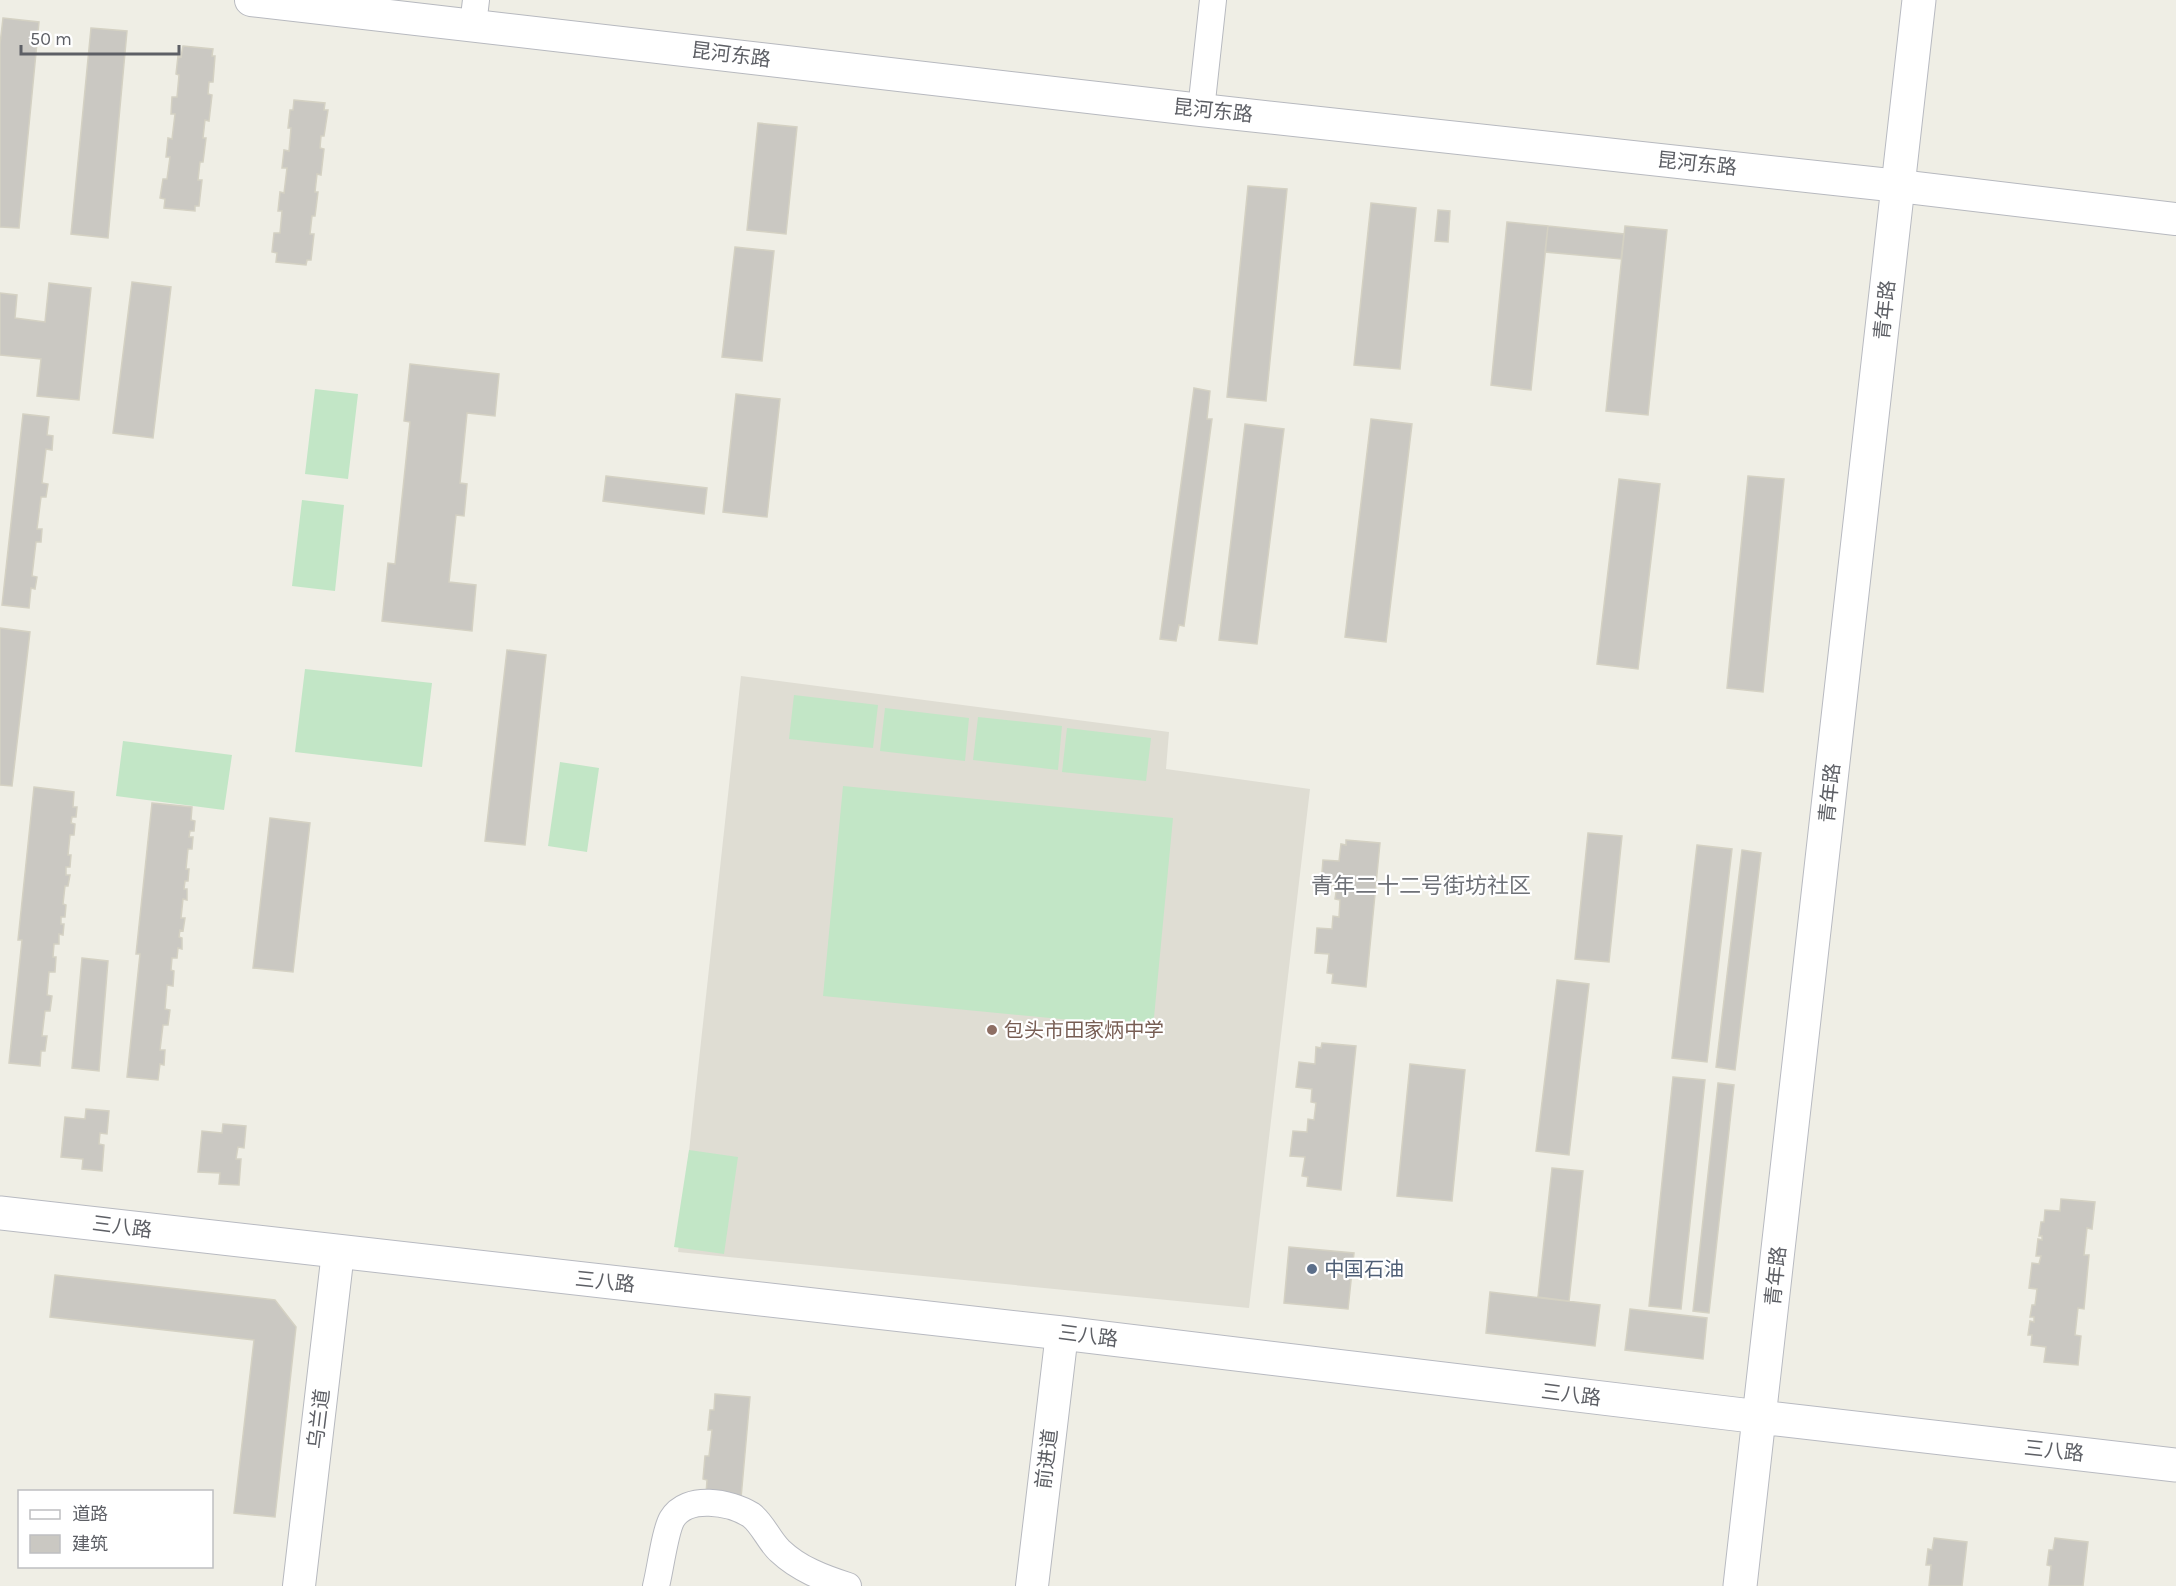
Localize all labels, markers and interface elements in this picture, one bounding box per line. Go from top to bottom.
scale bar [21,18,178,56]
text: 50 m [30,28,72,50]
street label: 昆河东路 [690,39,772,71]
street label: 昆河东路 [1172,95,1254,127]
street label: 昆河东路 [1656,148,1738,180]
street label: 青年路 [1870,279,1900,341]
street label: 青年路 [1815,762,1845,824]
district label: 青年二十二号街坊社区 [1311,873,1531,899]
place label: 包头市田家炳中学 [1004,1019,1164,1042]
marker: 包头市田家炳中学 [985,1023,999,1037]
street label: 三八路 [91,1212,153,1242]
street label: 青年路 [1761,1245,1791,1307]
place label: 中国石油 [1324,1258,1404,1281]
marker: 中国石油 [1305,1262,1319,1276]
street label: 三八路 [574,1267,636,1297]
street label: 三八路 [1057,1321,1119,1351]
street label: 三八路 [1540,1380,1602,1410]
street label: 乌兰道 [304,1388,334,1450]
street label: 前进道 [1032,1428,1062,1490]
street label: 三八路 [2023,1436,2085,1466]
legend [18,1490,213,1568]
text: 道路 [72,1503,108,1525]
text: 建筑 [72,1533,108,1555]

